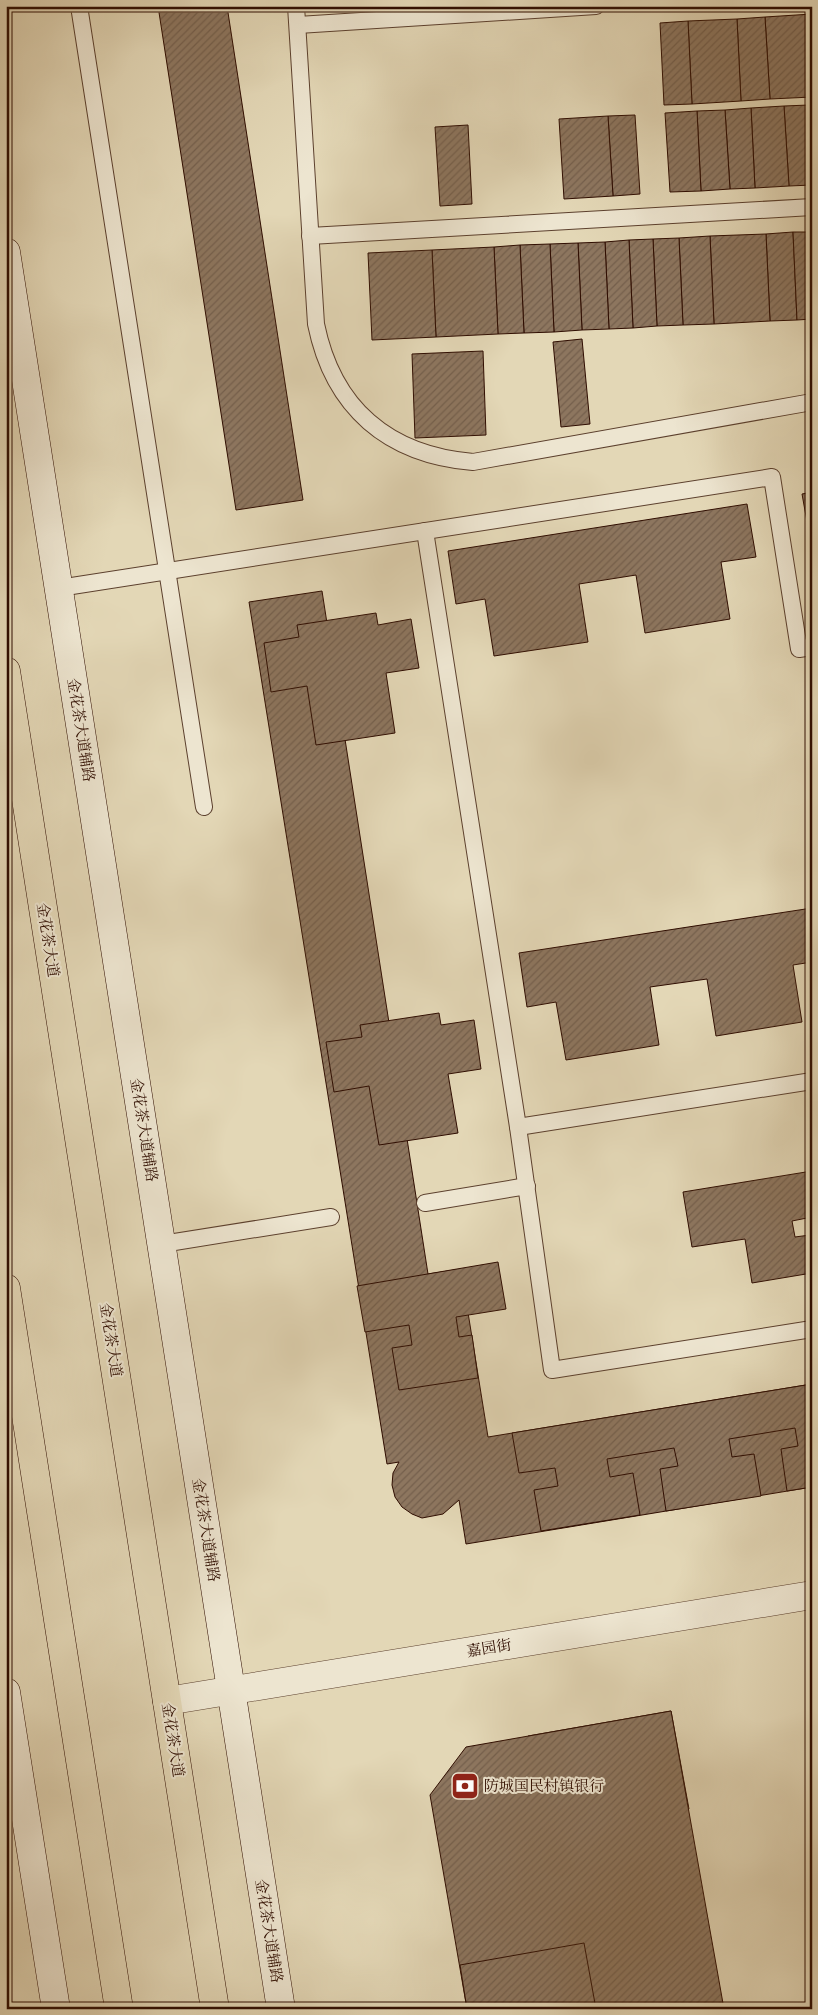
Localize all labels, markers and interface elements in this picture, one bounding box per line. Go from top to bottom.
street label: 金花茶大道辅路 [64,677,97,783]
street label: 金花茶大道 [33,902,62,978]
street label: 金花茶大道辅路 [127,1077,160,1183]
street label: 金花茶大道 [96,1302,125,1378]
street label: 金花茶大道辅路 [189,1477,222,1583]
street label: 嘉园街 [466,1637,513,1660]
street label: 金花茶大道 [158,1702,187,1778]
bank icon: 防城国民村镇银行 [450,1771,480,1801]
place label: 防城国民村镇银行 [484,1778,604,1795]
street label: 金花茶大道辅路 [252,1878,285,1984]

